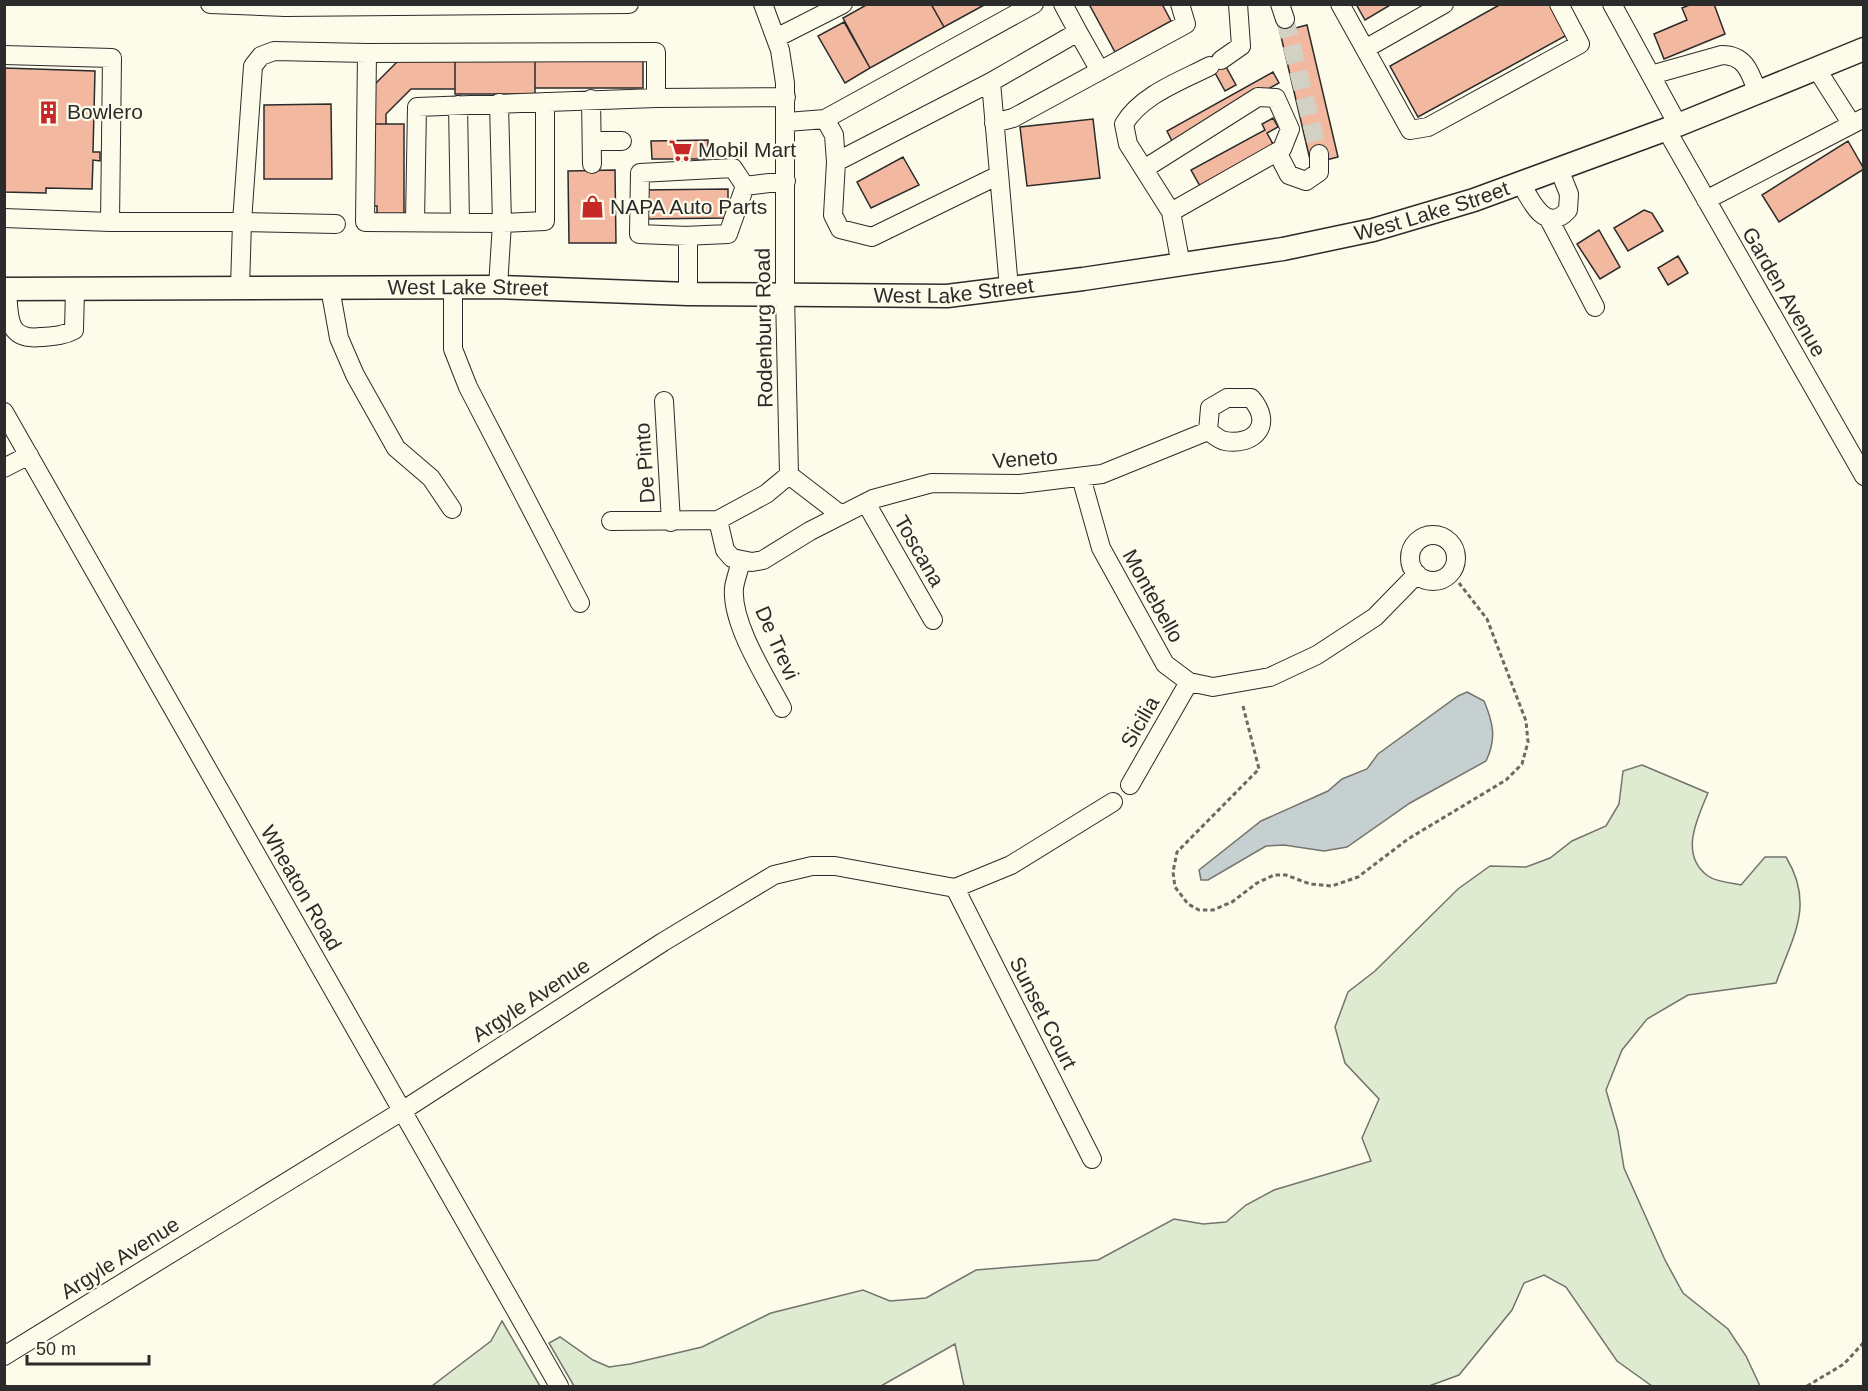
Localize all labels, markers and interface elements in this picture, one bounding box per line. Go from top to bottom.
building icon: Bowlero [36,99,62,125]
place label: Bowlero [67,100,143,123]
supermarket icon: Mobil Mart [667,137,693,163]
place label: Mobil Mart [698,138,796,161]
street label: West Lake Street [1352,176,1512,245]
shop icon: NAPA Auto Parts [579,194,605,220]
place label: NAPA Auto Parts [610,195,767,218]
street label: Garden Avenue [1738,223,1831,361]
street label: Rodenburg Road [751,248,776,408]
street label: West Lake Street [873,273,1035,307]
street label: West Lake Street [388,275,549,300]
street label: De Pinto [630,422,659,504]
street label: Veneto [992,445,1058,472]
street label: Toscana [890,511,949,591]
street label: Montebello [1118,545,1188,646]
street label: De Trevi [751,602,804,683]
street label: Sicilia [1116,692,1163,751]
street label: Wheaton Road [256,821,346,954]
street label: Argyle Avenue [468,953,594,1046]
street label: Sunset Court [1005,953,1082,1073]
street label: Argyle Avenue [56,1212,183,1303]
scale bar [27,1328,148,1366]
text: 50 m [36,1339,76,1359]

